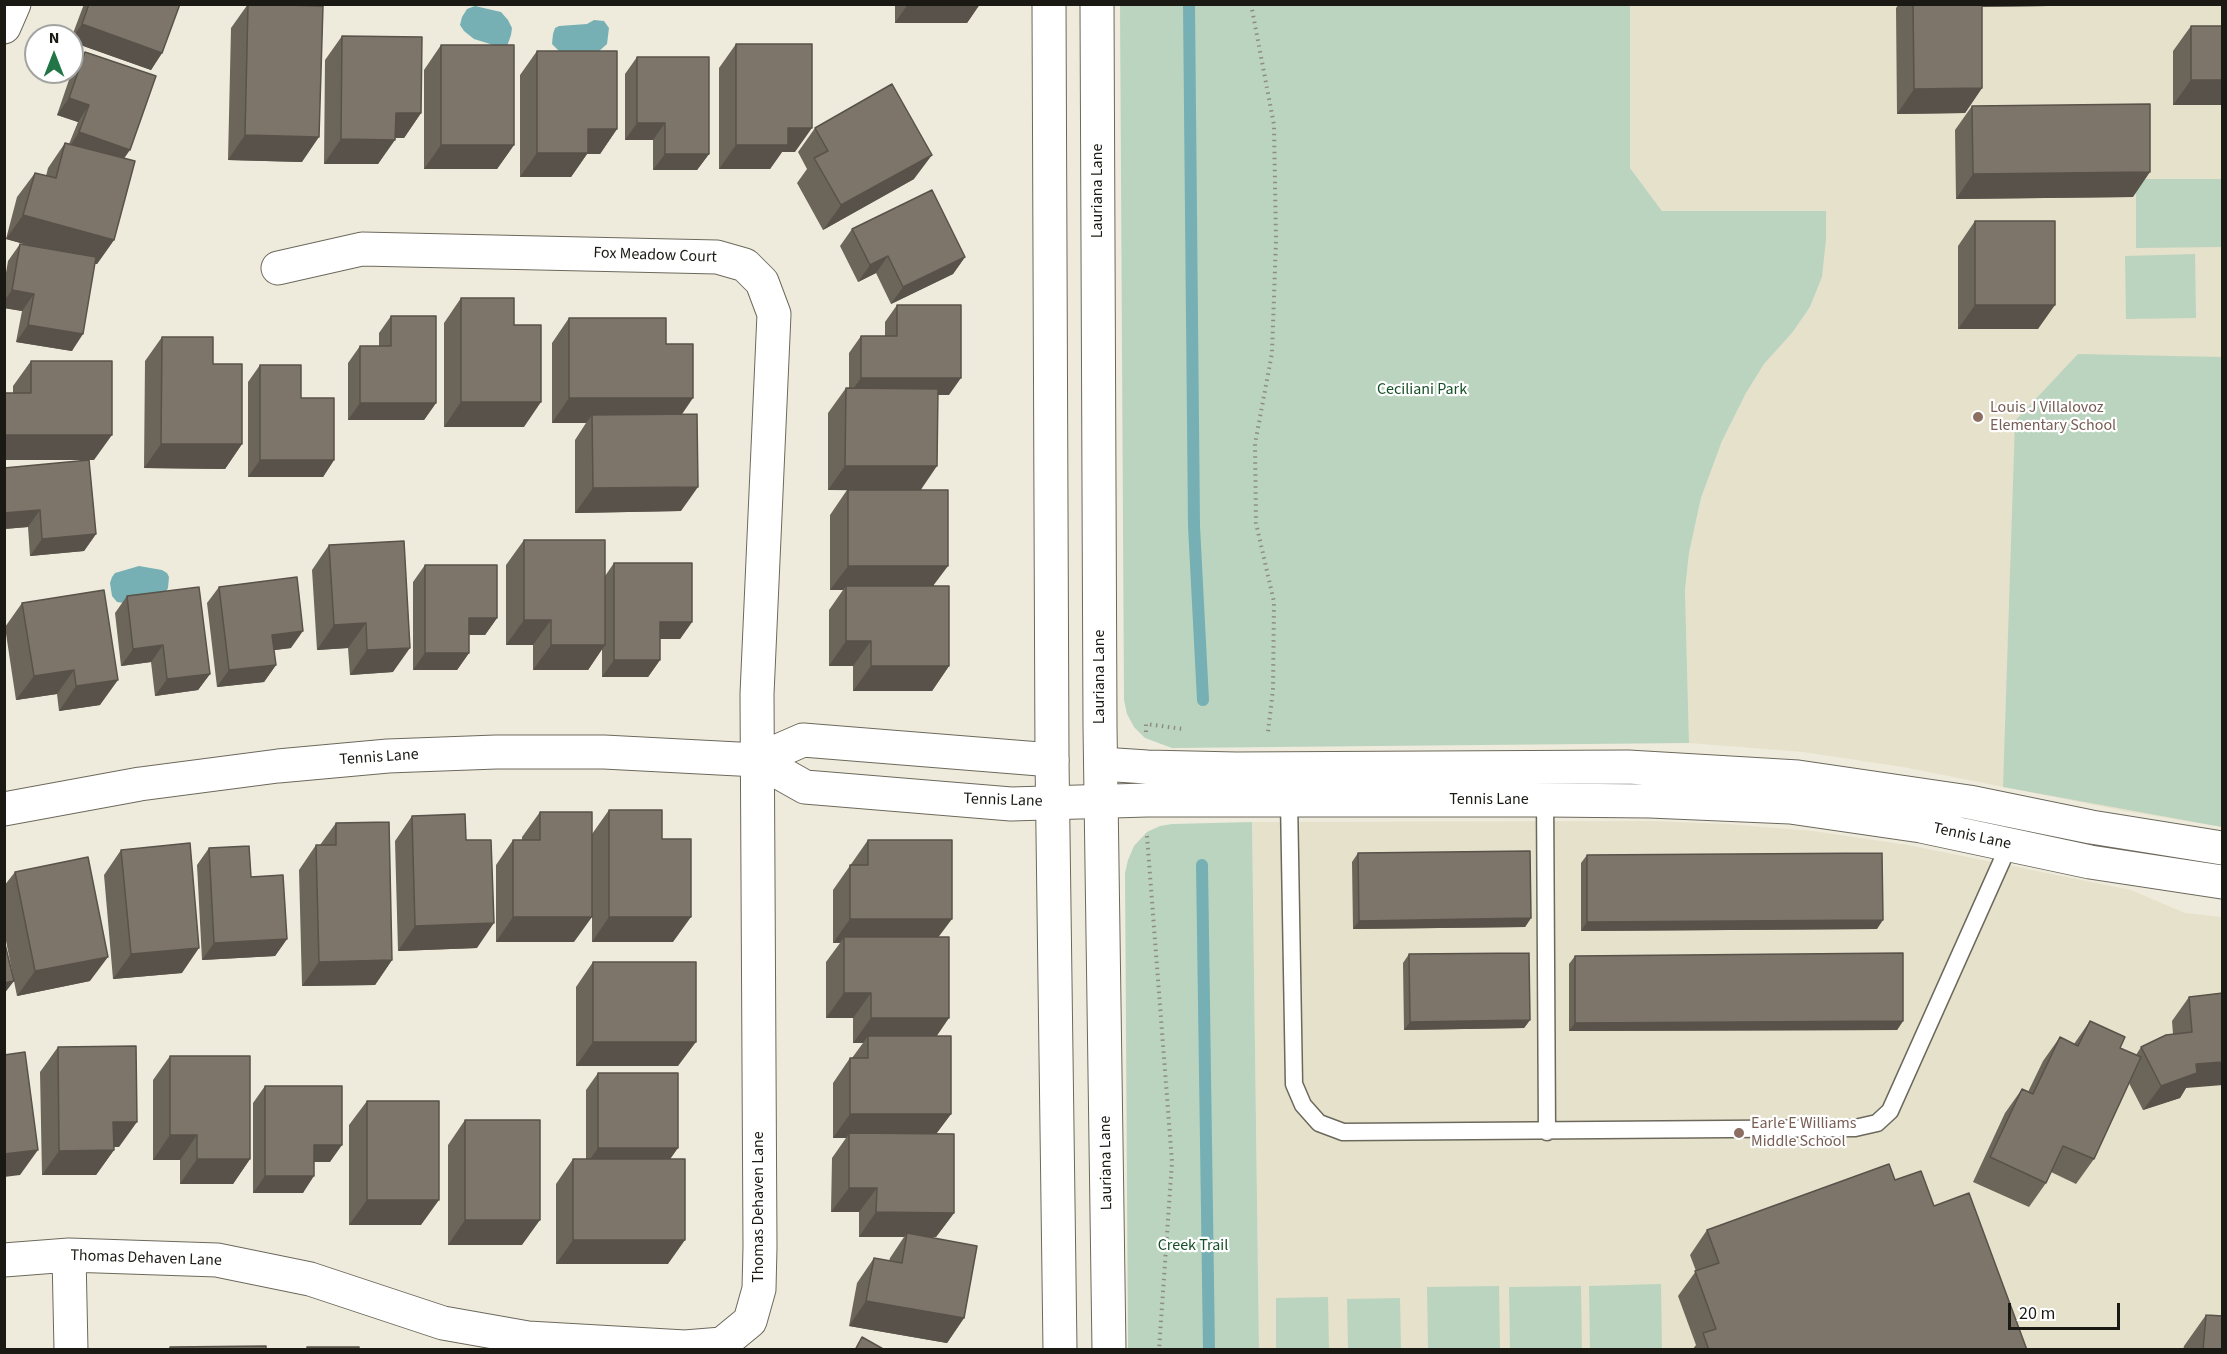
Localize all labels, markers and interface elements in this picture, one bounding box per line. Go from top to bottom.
north arrow [24,24,84,84]
text: N [49,27,59,49]
street label: Lauriana Lane [1088,144,1108,238]
street label: Fox Meadow Court [593,244,717,268]
park label: Ceciliani Park [1377,380,1467,400]
place label: Louis J Villalovoz Elementary School [1990,398,2116,436]
marker: Louis J Villalovoz Elementary School [1971,410,1985,424]
street label: Lauriana Lane [1090,630,1110,724]
street label: Tennis Lane [339,746,419,770]
street label: Tennis Lane [963,790,1043,812]
street label: Tennis Lane [1449,790,1529,810]
street label: Tennis Lane [1931,819,2013,855]
place label: Earle E Williams Middle School [1751,1114,1857,1152]
street label: Lauriana Lane [1097,1116,1117,1210]
marker: Earle E Williams Middle School [1732,1126,1746,1140]
street label: Thomas Dehaven Lane [749,1131,769,1283]
park label: Creek Trail [1158,1236,1228,1256]
street label: Thomas Dehaven Lane [70,1247,222,1271]
scale bar [2011,1291,2124,1329]
text: 20 m [2019,1301,2055,1326]

